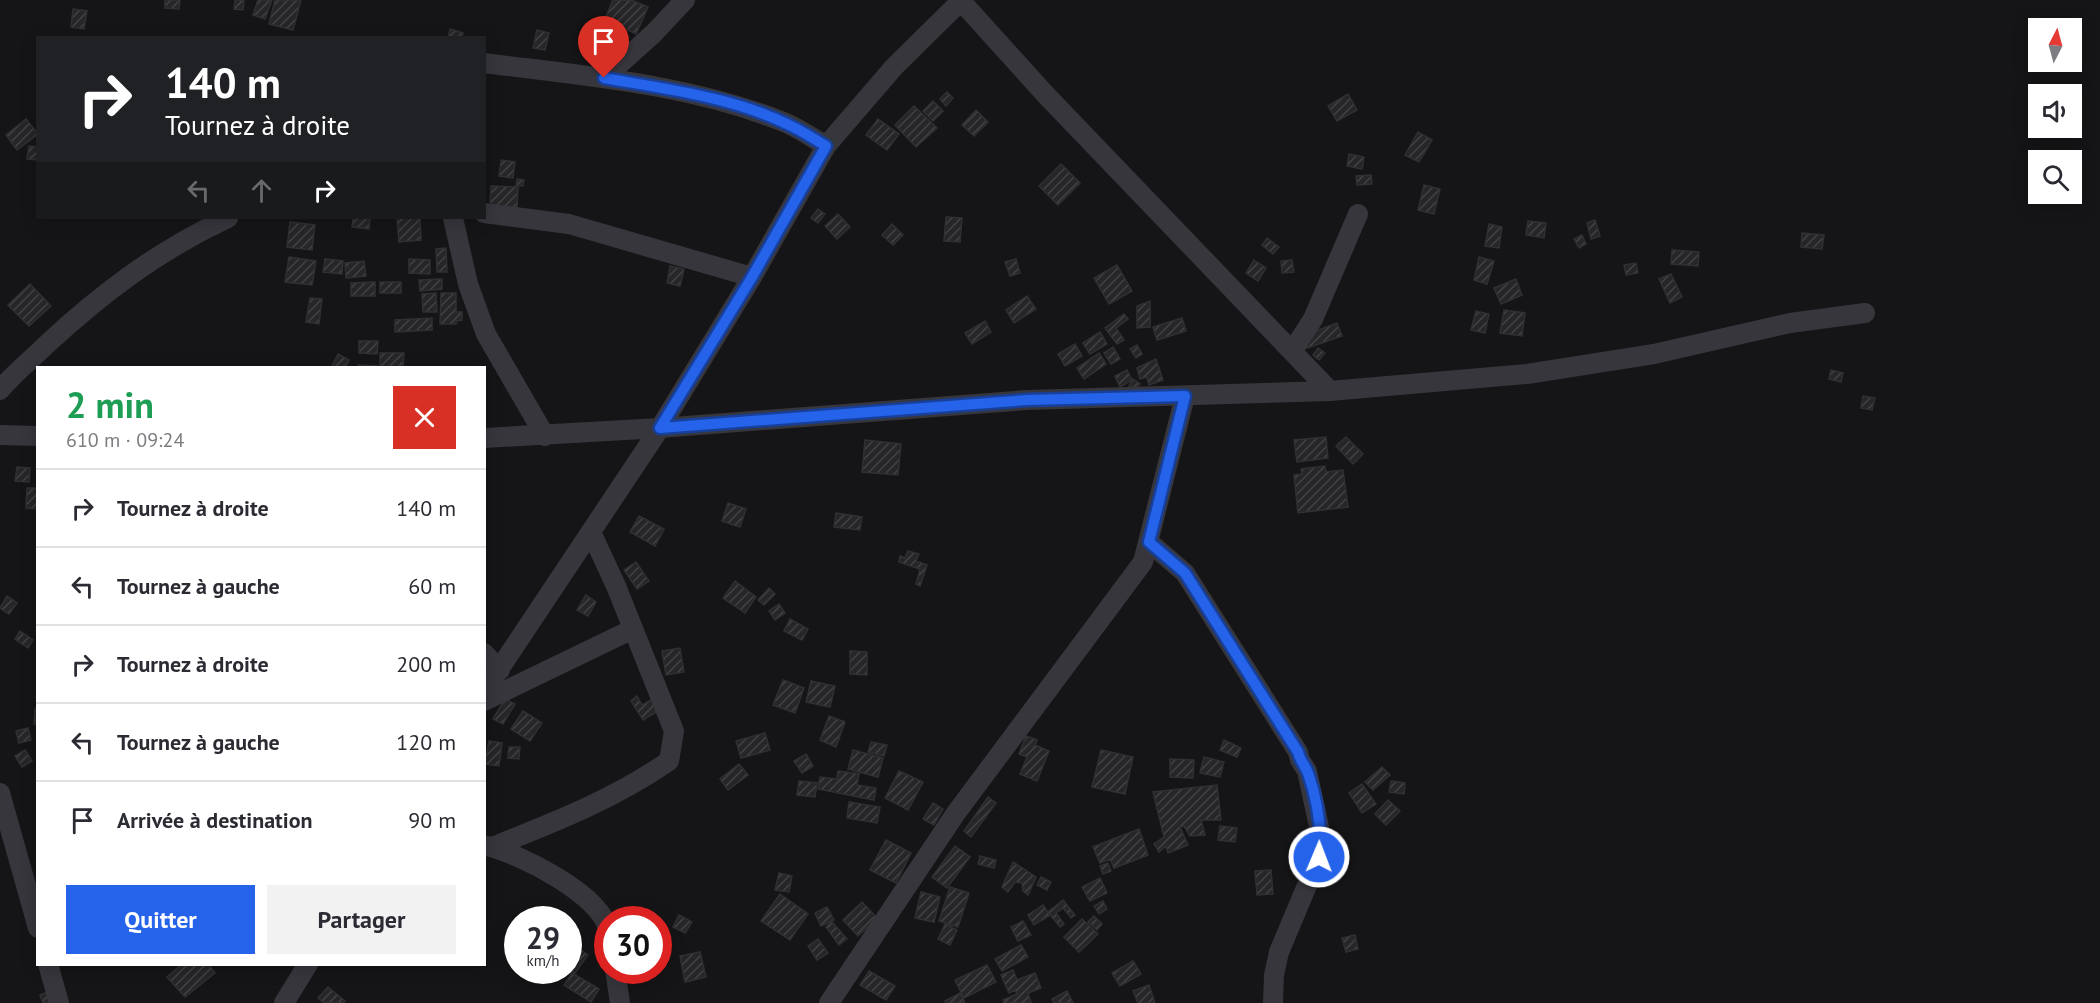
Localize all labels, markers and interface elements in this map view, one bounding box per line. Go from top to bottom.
pin [578,16,629,78]
north arrow [2028,18,2082,72]
map controls [2028,18,2082,204]
icon: arrive [587,25,620,58]
text: 140 m [165,55,281,110]
icon: right [66,60,144,138]
button: sound [2028,84,2082,138]
text: Tournez à droite [165,108,350,142]
button: search [2028,150,2082,204]
icon: left [182,174,215,207]
icon: ahead [245,174,278,207]
icon: right [308,174,341,207]
text: 2 min [66,381,154,428]
button: close [393,386,456,449]
text: 610 m · 09:24 [66,427,184,453]
icon: right [66,492,99,525]
text: Tournez à droite [117,494,269,522]
text: 140 m [396,494,456,522]
icon: left [66,570,99,603]
text: Tournez à gauche [117,572,280,600]
text: 60 m [408,572,456,600]
icon: right [66,648,99,681]
text: Tournez à droite [117,650,269,678]
text: 200 m [396,650,456,678]
icon: left [66,726,99,759]
text: Tournez à gauche [117,728,280,756]
text: 120 m [396,728,456,756]
icon: arrive [66,804,99,837]
text: Arrivée à destination [117,806,313,834]
text: 90 m [408,806,456,834]
position arrow [1287,825,1351,889]
button: Quitter [66,885,255,954]
button: Partager [267,885,456,954]
speed limit sign: 30 [594,906,672,984]
text: 29 [526,918,560,957]
text: km/h [527,951,559,970]

